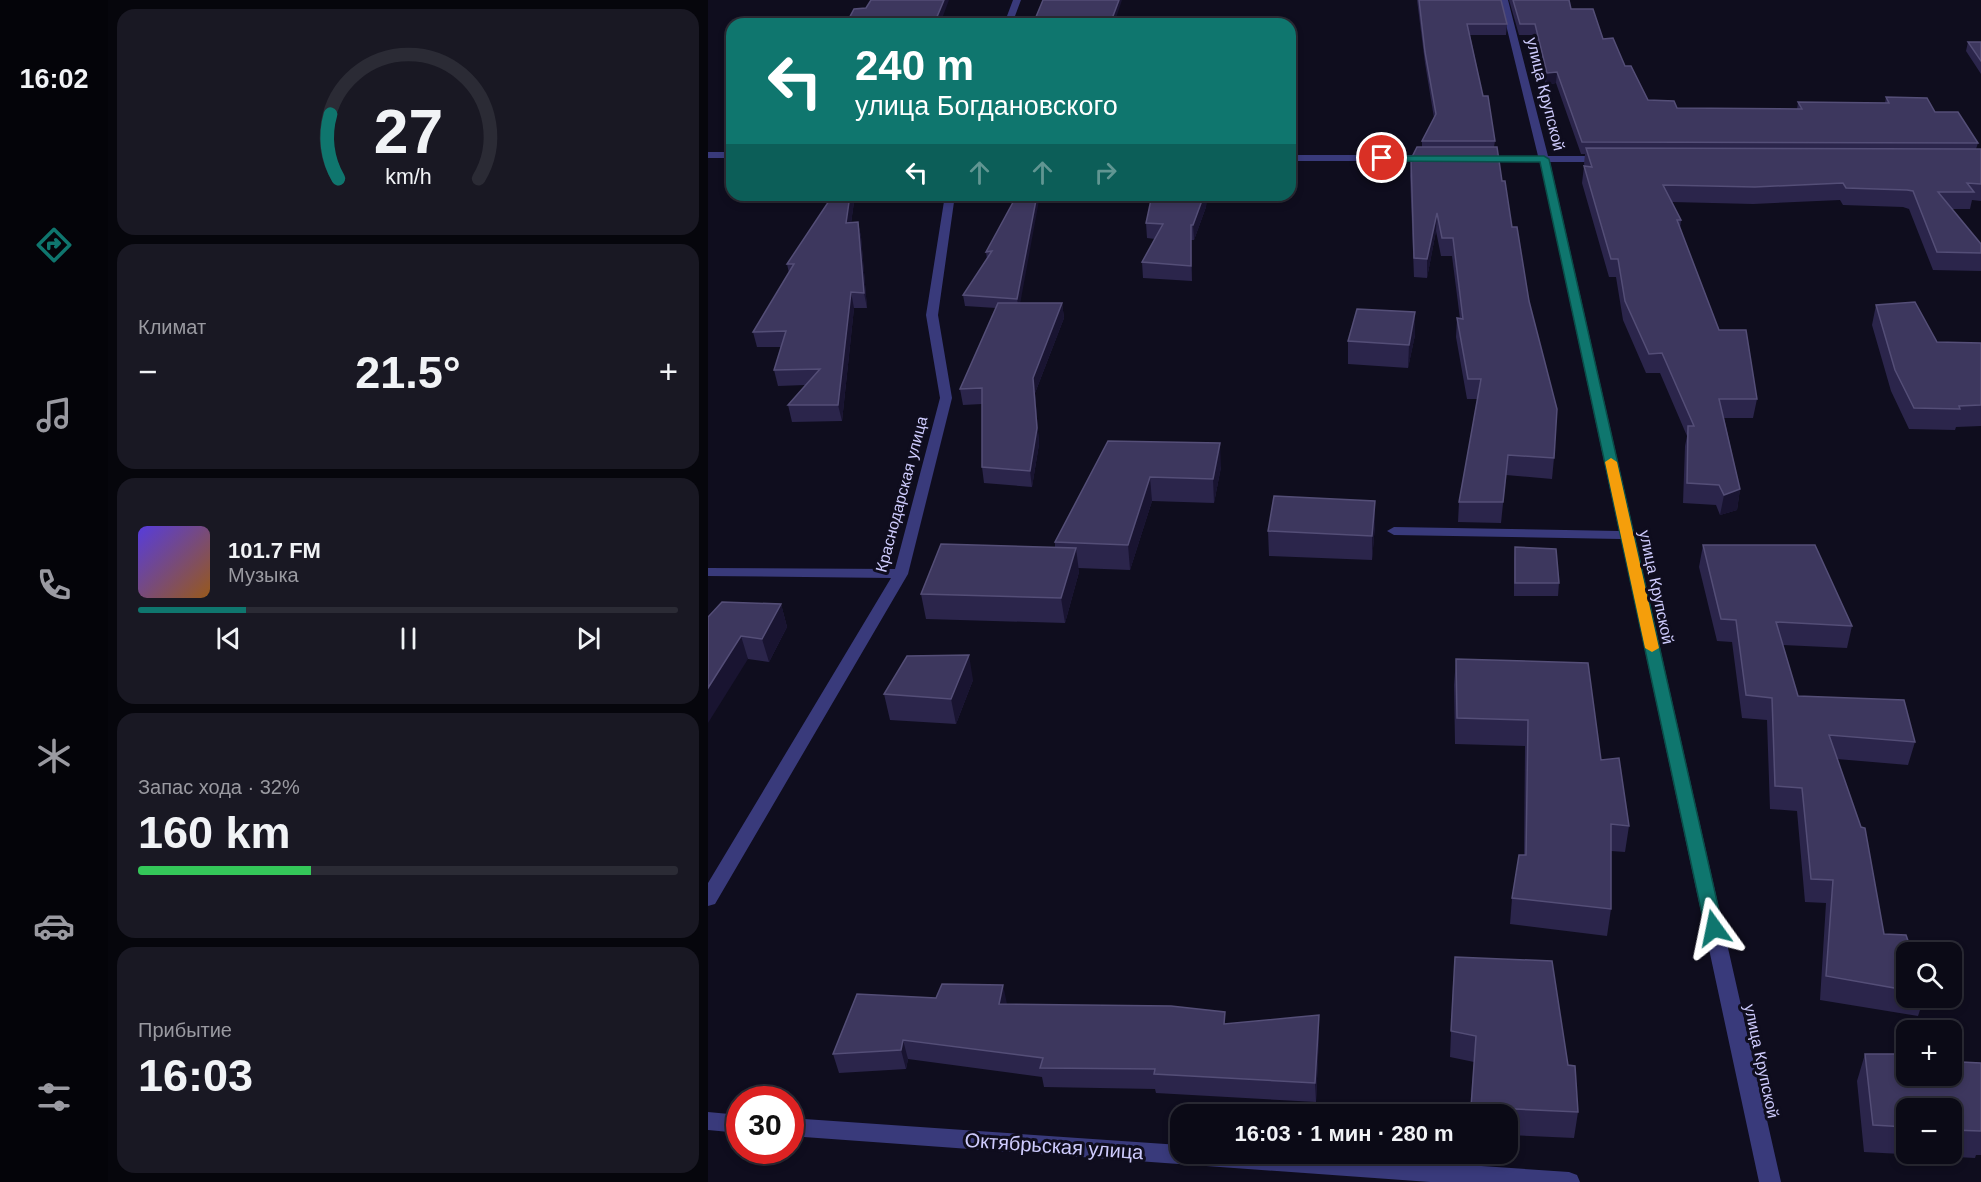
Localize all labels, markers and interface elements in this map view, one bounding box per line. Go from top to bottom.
street label: улица Крупской [1523,36,1568,153]
icon: left [756,42,834,120]
text: 240 m [855,42,974,89]
text: 16:02 [19,64,89,94]
text: улица Богдановского [855,91,1118,121]
text: 27 [373,97,443,166]
pin [1356,132,1407,183]
icon: arrive [1365,141,1398,174]
icon: left [900,156,933,189]
icon: ahead [963,156,996,189]
icon: ahead [1026,156,1059,189]
icon: right [1089,156,1122,189]
text: km/h [385,165,431,189]
icon: directions [33,224,75,266]
text: Климат [138,316,206,338]
text: 21.5° [355,347,461,398]
text: − [138,353,157,390]
text: + [659,353,678,390]
icon: music [33,394,75,436]
street label: Краснодарская улица [872,414,931,574]
street label: улица Крупской [1636,529,1677,646]
text: 101.7 FM [228,538,321,563]
icon: phone [33,564,75,606]
text: Музыка [228,564,299,586]
icon: previous [212,622,245,655]
icon: pause [392,622,425,655]
icon: next [572,622,605,655]
icon: climate [33,735,75,777]
text: Запас хода · 32% [138,776,300,798]
text: 160 km [138,807,291,858]
position arrow [1682,896,1746,960]
icon: car [33,905,75,947]
map controls [1896,942,1962,1164]
button: search [1896,942,1962,1008]
street label: улица Крупской [1741,1003,1782,1120]
text: Прибытие [138,1019,232,1041]
button: + [1896,1020,1962,1086]
text: 16:03 [138,1050,253,1101]
icon: filters [33,1076,75,1118]
speed limit sign: 30 [726,1086,804,1164]
button: − [1896,1098,1962,1164]
text: 16:03 · 1 мин · 280 m [1234,1121,1454,1146]
street label: Октябрьская улица [964,1129,1145,1163]

